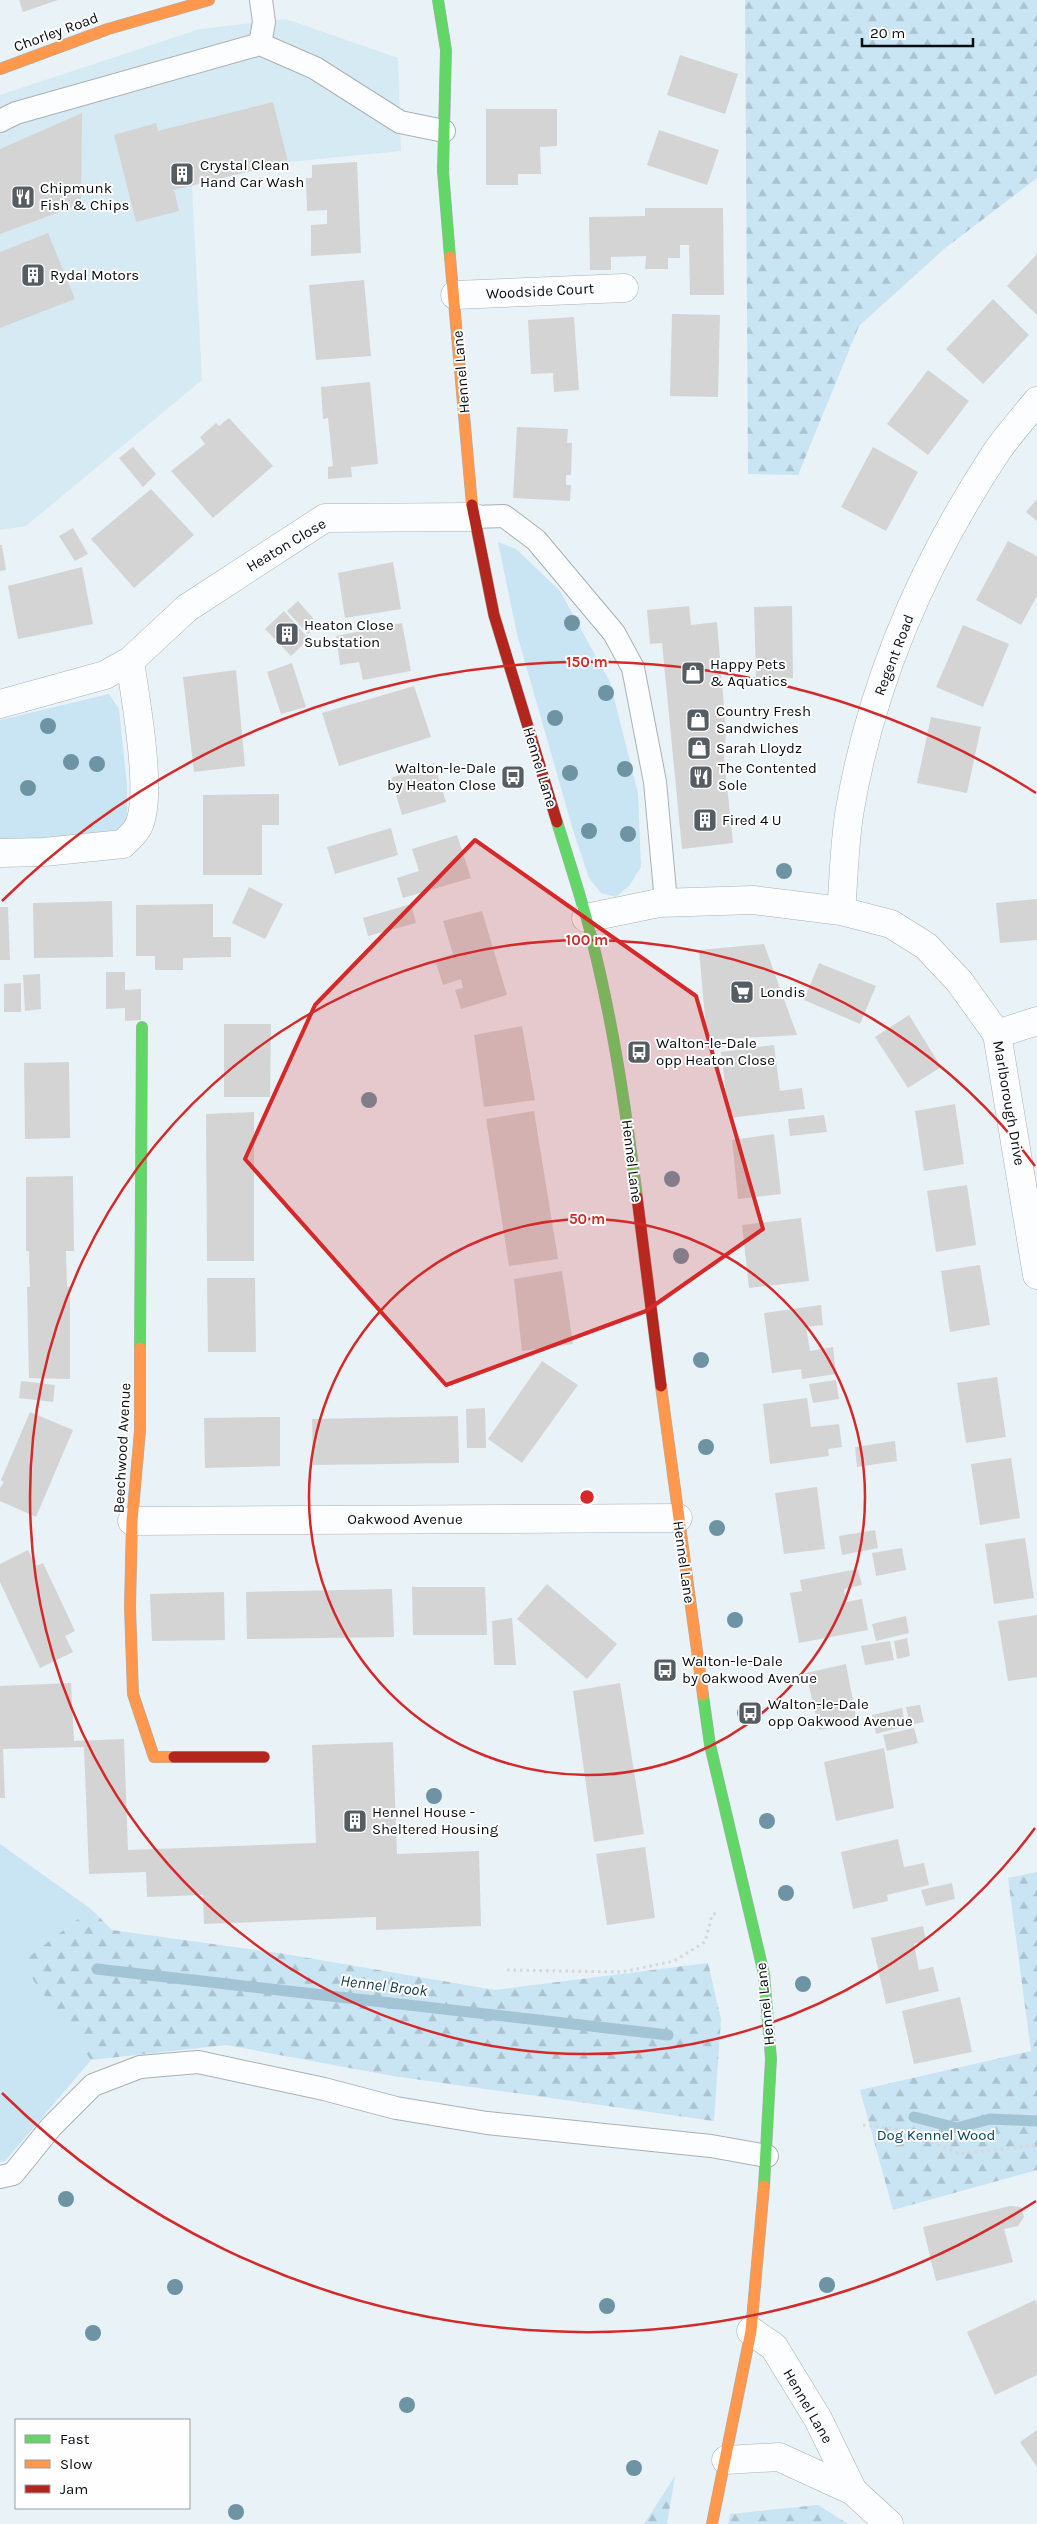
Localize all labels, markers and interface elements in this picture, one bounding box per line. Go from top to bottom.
street label: Chorley Road [11,8,101,56]
scale bar [862,15,973,47]
text: 20 m [870,24,905,42]
place label: Crystal Clean Hand Car Wash [200,156,304,191]
building icon: Crystal Clean Hand Car Wash [169,161,195,187]
place label: Chipmunk Fish & Chips [40,179,129,214]
restaurant icon: Chipmunk Fish & Chips [10,184,36,210]
building icon: Rydal Motors [20,262,46,288]
place label: Rydal Motors [50,266,139,284]
street label: Woodside Court [485,279,595,303]
street label: Hennel Lane [448,330,474,414]
street label: Heaton Close [243,514,329,576]
street label: Regent Road [870,612,918,698]
place label: Heaton Close Substation [304,616,394,651]
building icon: Heaton Close Substation [274,621,300,647]
text: 150 m [566,653,608,671]
place label: Happy Pets & Aquatics [710,655,788,690]
shop icon: Happy Pets & Aquatics [680,660,706,686]
place label: Country Fresh Sandwiches [716,702,811,737]
shop icon: Country Fresh Sandwiches [685,707,711,733]
street label: Hennel Lane [519,725,561,809]
shop icon: Sarah Lloydz [686,735,712,761]
place label: Sarah Lloydz [716,739,802,757]
place label: Walton-le-Dale by Heaton Close [387,759,496,794]
place label: The Contented Sole [718,759,817,794]
bus stop icon: Walton-le-Dale by Heaton Close [500,764,526,790]
restaurant icon: The Contented Sole [688,764,714,790]
building icon: Fired 4 U [692,807,718,833]
place label: Fired 4 U [722,811,782,829]
text: 100 m [566,931,608,949]
supermarket icon: Londis [729,979,755,1005]
place label: Londis [760,983,806,1001]
place label: Walton-le-Dale opp Heaton Close [656,1034,775,1069]
bus stop icon: Walton-le-Dale opp Heaton Close [626,1039,652,1065]
street label: Marlborough Drive [989,1039,1029,1167]
street label: Hennel Lane [618,1119,646,1203]
text: 50 m [569,1210,605,1228]
street label: Beechwood Avenue [110,1382,134,1514]
centre of rings [578,1488,596,1506]
street label: Oakwood Avenue [347,1510,463,1528]
street label: Hennel Lane [669,1519,699,1605]
place label: Walton-le-Dale by Oakwood Avenue [682,1652,817,1687]
bus stop icon: Walton-le-Dale by Oakwood Avenue [652,1657,678,1683]
place label: Walton-le-Dale opp Oakwood Avenue [768,1695,913,1730]
bus stop icon: Walton-le-Dale opp Oakwood Avenue [737,1700,763,1726]
place label: Hennel House - Sheltered Housing [372,1803,499,1838]
building icon: Hennel House - Sheltered Housing [342,1808,368,1834]
street label: Hennel Lane [752,1962,778,2046]
water label: Hennel Brook [339,1971,429,2000]
park label: Dog Kennel Wood [877,2126,995,2144]
street label: Hennel Lane [779,2365,837,2447]
legend [15,2419,190,2509]
text: Fast [60,2430,90,2448]
text: Slow [60,2455,92,2473]
text: Jam [60,2480,88,2498]

